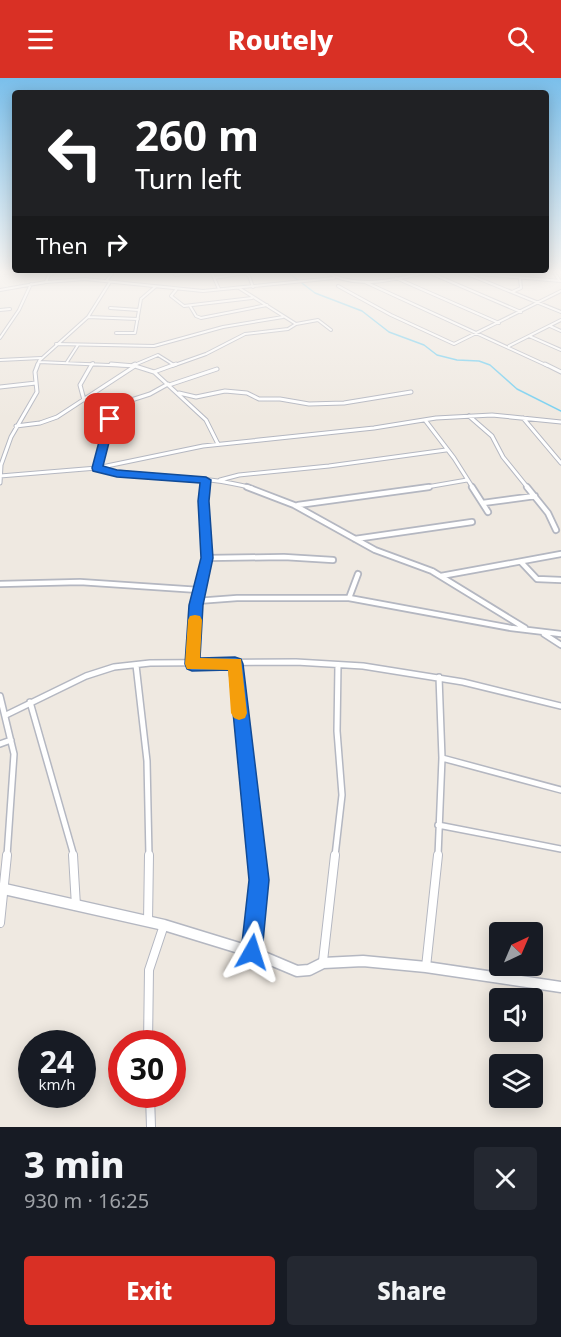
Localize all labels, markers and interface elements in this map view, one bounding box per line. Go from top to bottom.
text: Routely [228,21,333,58]
icon: menu [24,23,57,56]
icon: search [504,23,537,56]
text: 260 m [135,106,259,163]
icon: left [36,114,114,192]
text: Turn left [135,160,241,197]
icon: right [100,228,133,261]
text: Then [36,230,88,260]
pin [84,393,135,444]
icon: arrive [93,402,126,435]
position arrow [220,920,284,984]
north arrow [489,922,543,976]
map controls [489,922,543,1108]
button: sound [489,988,543,1042]
speed limit sign: 30 [108,1030,186,1108]
text: 24 [40,1041,74,1082]
button: layers [489,1054,543,1108]
text: km/h [39,1074,75,1094]
text: 3 min [24,1140,125,1189]
button: close [474,1147,537,1210]
text: 930 m · 16:25 [24,1187,149,1214]
button: Exit [24,1256,275,1325]
button: Share [287,1256,537,1325]

